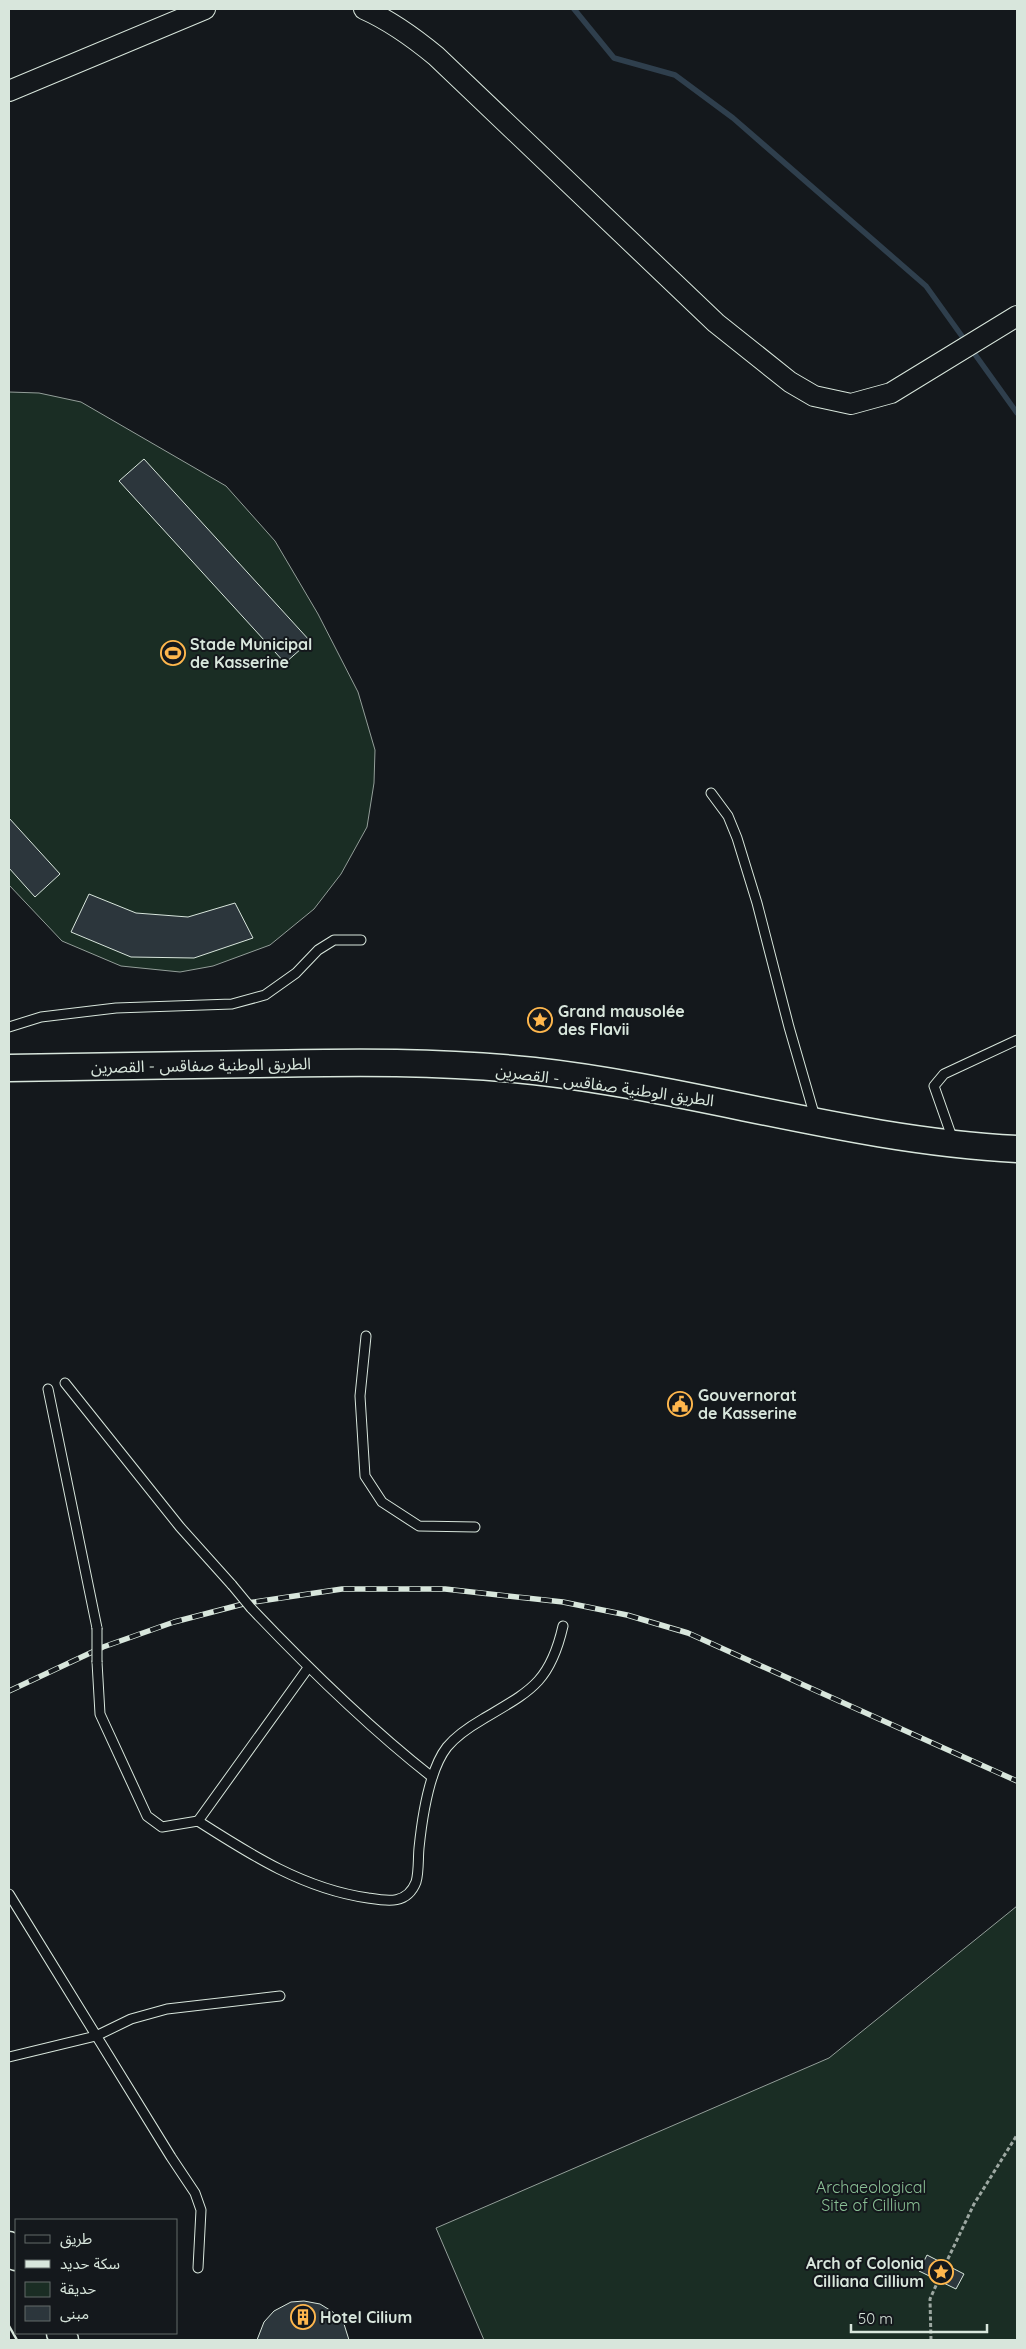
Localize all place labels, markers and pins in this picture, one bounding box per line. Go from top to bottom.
place label: Stade Municipal de Kasserine [190,634,312,672]
sports icon: Stade Municipal de Kasserine [160,640,186,666]
place label: Grand mausolée des Flavii [558,1001,685,1039]
place icon: Grand mausolée des Flavii [527,1007,553,1033]
place label: Gouvernorat de Kasserine [698,1385,797,1423]
public building icon: Gouvernorat de Kasserine [667,1391,693,1417]
place label: Arch of Colonia Cilliana Cillium [806,2253,924,2291]
place icon: Arch of Colonia Cilliana Cillium [928,2259,954,2285]
building icon: Hotel Cilium [290,2304,316,2330]
place label: Hotel Cilium [320,2307,412,2327]

